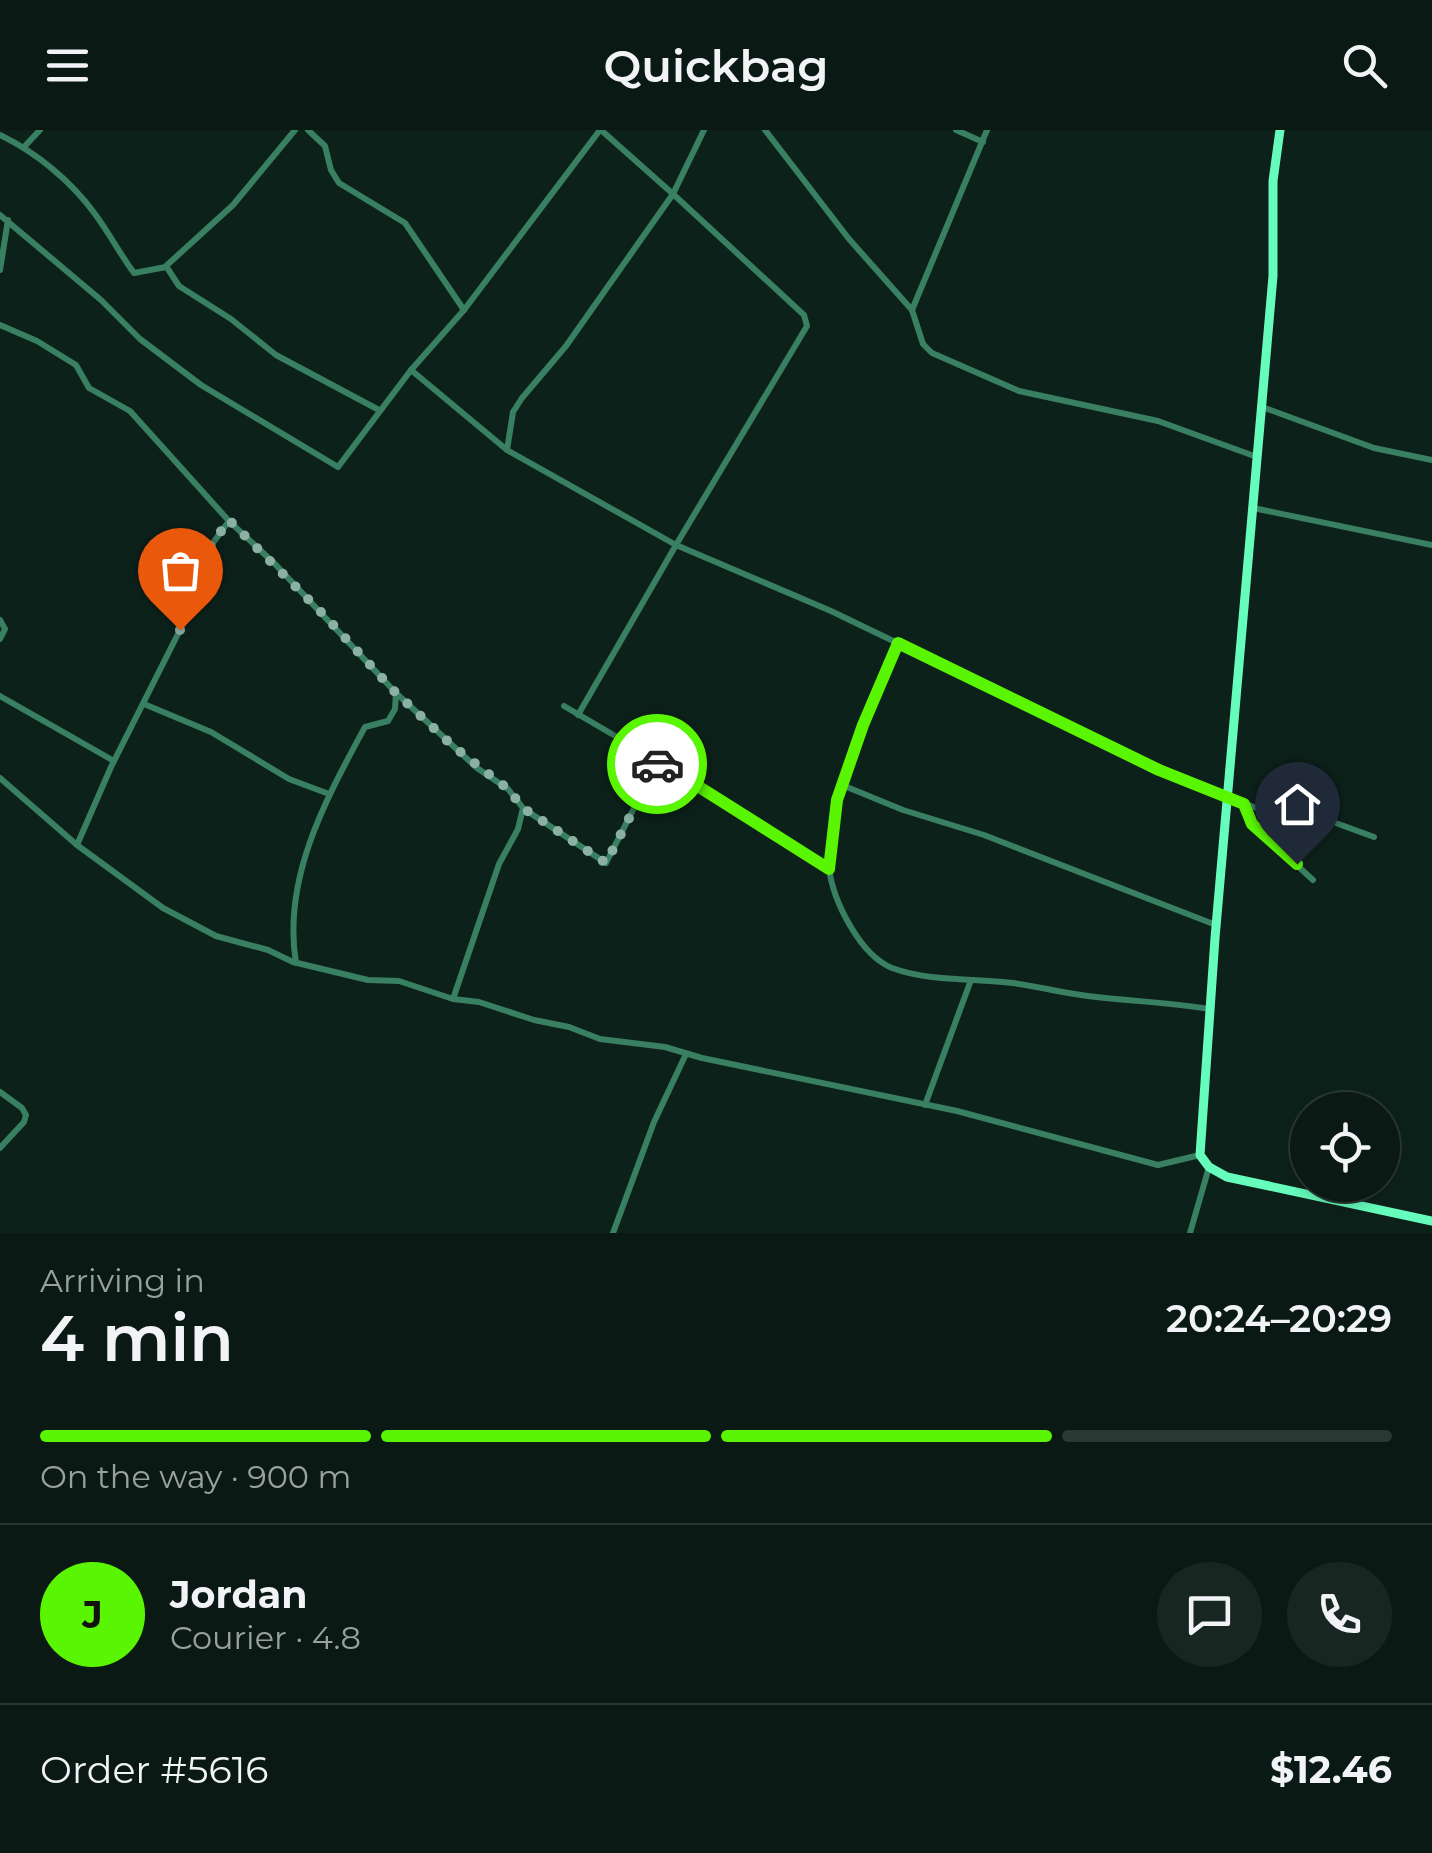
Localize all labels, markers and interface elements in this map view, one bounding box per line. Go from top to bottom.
icon: menu [40,38,95,93]
text: Quickbag [603,38,829,93]
icon: search [1337,38,1392,93]
pin [138,528,223,631]
icon: bag [153,543,208,598]
courier [607,714,707,814]
icon: car [630,737,685,792]
pin [1255,762,1340,865]
icon: home [1270,777,1325,832]
map controls [1290,1092,1400,1202]
button: locate [1290,1092,1400,1202]
text: Arriving in [40,1261,205,1300]
text: 20:24–20:29 [1166,1295,1392,1342]
text: 4 min [40,1298,234,1377]
text: On the way · 900 m [40,1457,351,1496]
button: chat [1157,1562,1262,1667]
button: phone [1287,1562,1392,1667]
text: Jordan [170,1571,308,1618]
text: J [82,1591,103,1638]
text: Courier · 4.8 [170,1618,361,1657]
text: Order #5616 [40,1746,269,1793]
text: $12.46 [1270,1746,1392,1793]

